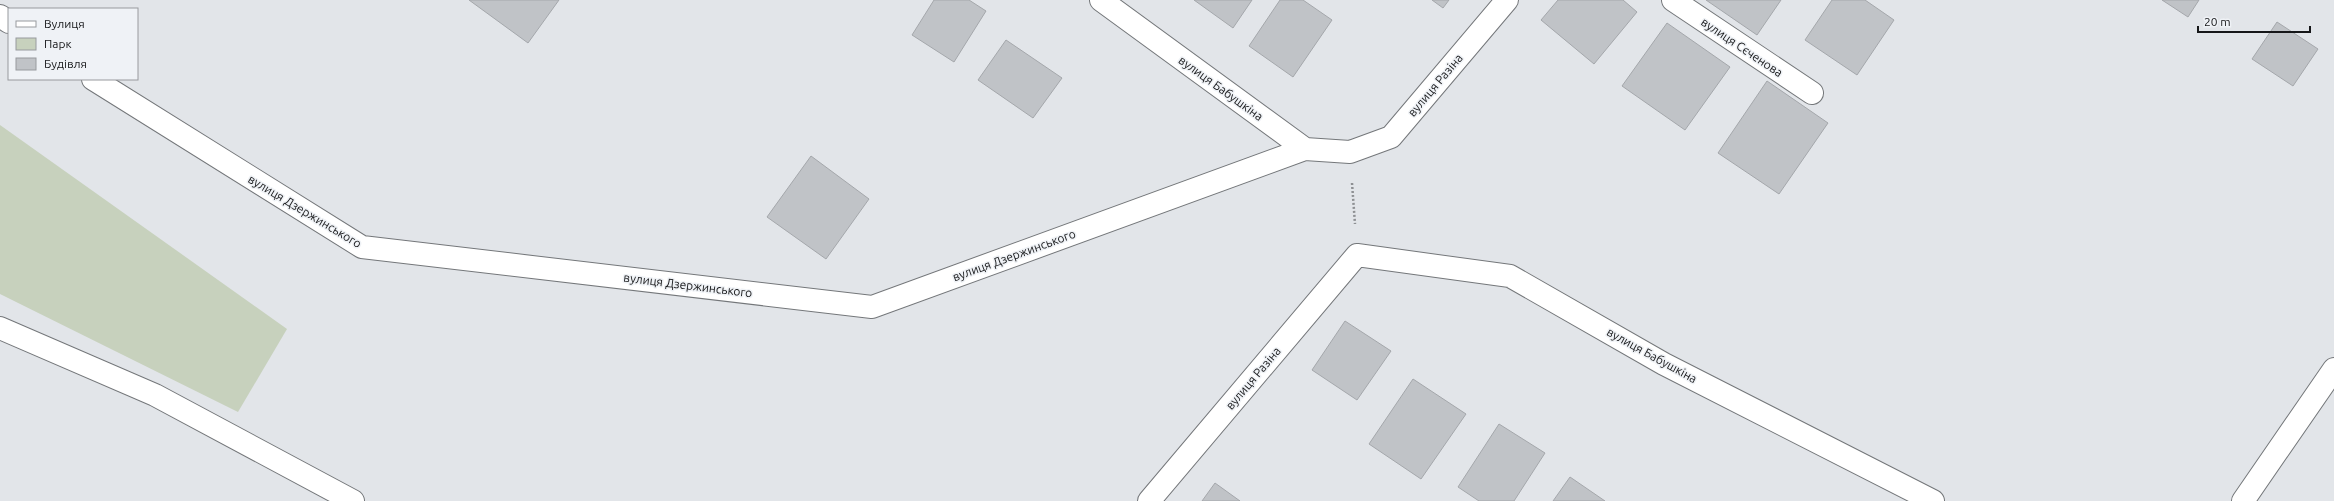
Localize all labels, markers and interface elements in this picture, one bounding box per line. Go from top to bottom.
legend [8,8,138,80]
scale bar [2198,8,2310,34]
street label: вулиця Сєченова [1699,15,1785,79]
text: 20 m [2204,15,2231,28]
text: Вулиця [44,17,85,30]
text: Парк [44,37,72,50]
street label: вулиця Разіна [1405,51,1465,119]
street label: вулиця Бабушкіна [1176,53,1266,123]
text: Будівля [44,57,87,70]
street label: вулиця Дзержинського [246,172,364,250]
street label: вулиця Дзержинського [951,227,1077,283]
street label: вулиця Дзержинського [623,271,753,299]
street label: вулиця Бабушкіна [1605,325,1699,385]
street label: вулиця Разіна [1223,344,1283,412]

